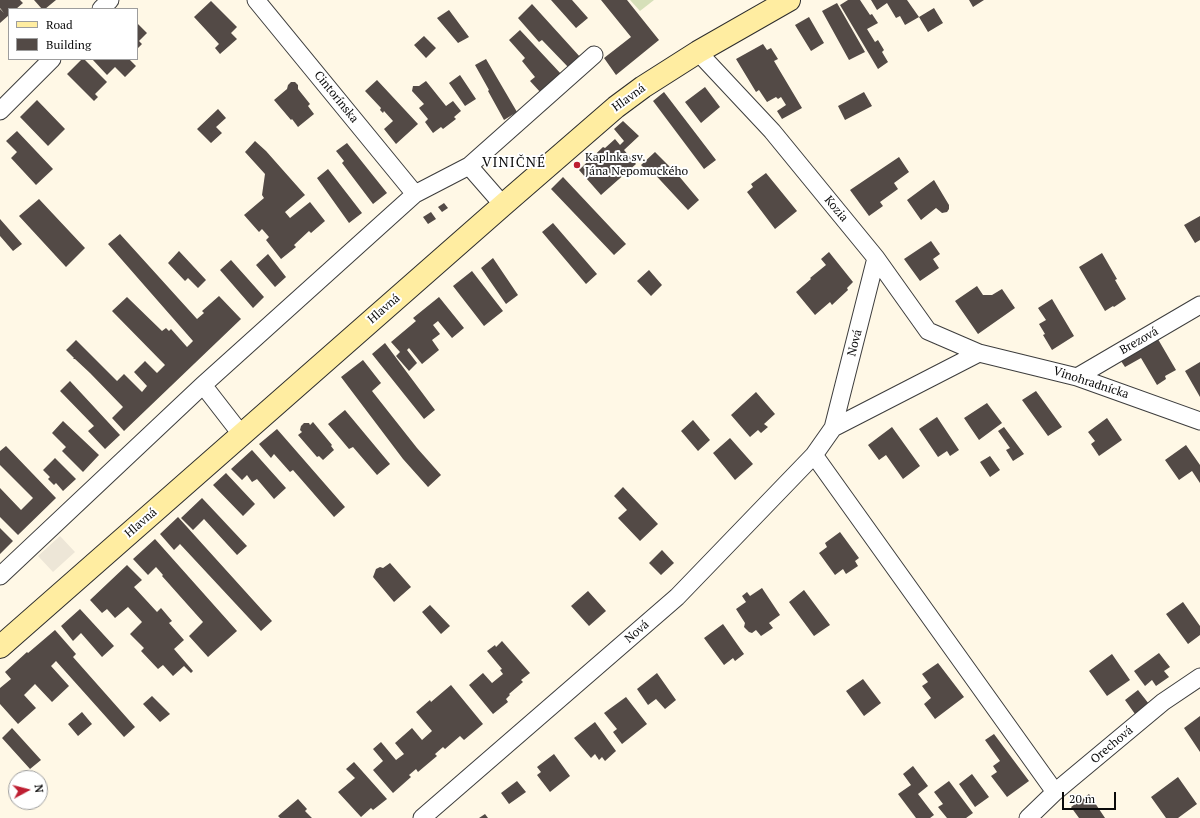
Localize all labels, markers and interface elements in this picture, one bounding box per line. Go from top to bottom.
legend [8,8,138,60]
text: Road [46,17,73,32]
text: Building [46,37,91,52]
street label: Cintorínska [311,68,361,126]
street label: Hlavná [610,81,648,115]
place label: Kaplnka sv. Jána Nepomuckého [585,151,688,179]
district label: VINIČNÉ [482,155,546,171]
marker: Kaplnka sv. Jána Nepomuckého [572,160,582,170]
street label: Kozia [821,193,851,225]
street label: Hlavná [365,291,403,327]
street label: Brezová [1117,324,1161,358]
street label: Nová [845,328,865,358]
street label: Vinohradnícka [1051,364,1131,402]
street label: Hlavná [122,505,160,541]
street label: Nová [622,618,652,646]
street label: Orechová [1088,723,1136,767]
north arrow [8,770,48,810]
text: N [31,784,46,794]
scale bar [1064,784,1118,810]
text: 20 m [1069,791,1095,806]

